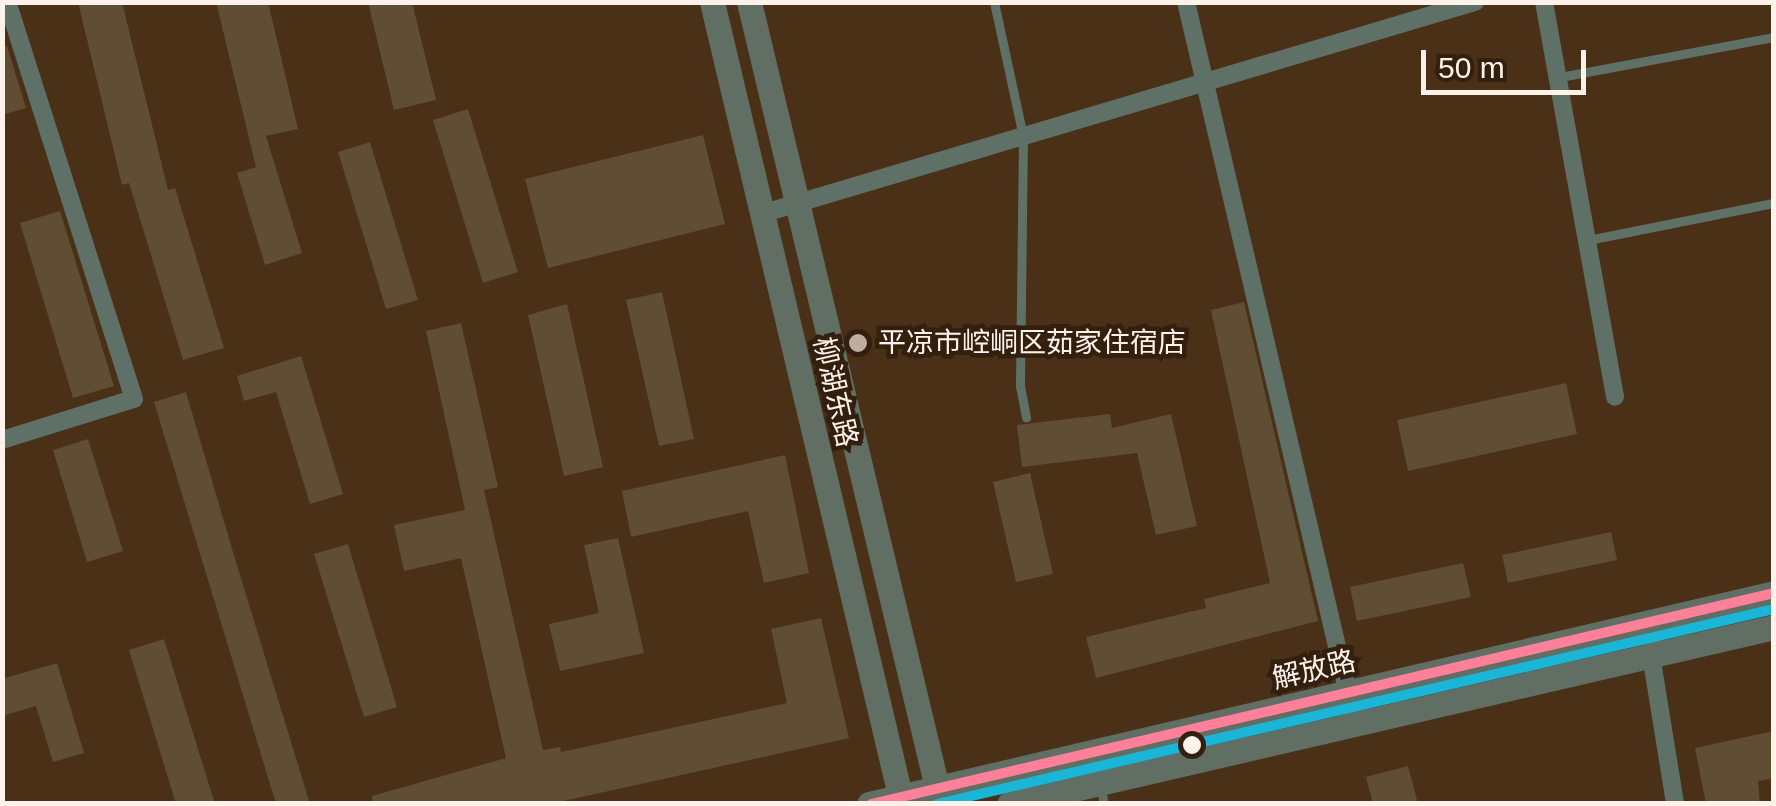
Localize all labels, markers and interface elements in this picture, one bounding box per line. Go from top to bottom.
scale bar [1426,30,1591,92]
text: 50 m [1438,51,1505,84]
place label: 平凉市崆峒区茹家住宿店 [878,326,1186,360]
marker: 平凉市崆峒区茹家住宿店 [847,332,869,354]
street label: 柳湖东路 [806,334,864,450]
street label: 解放路 [1269,644,1359,696]
unlabelled marker [1182,735,1202,755]

